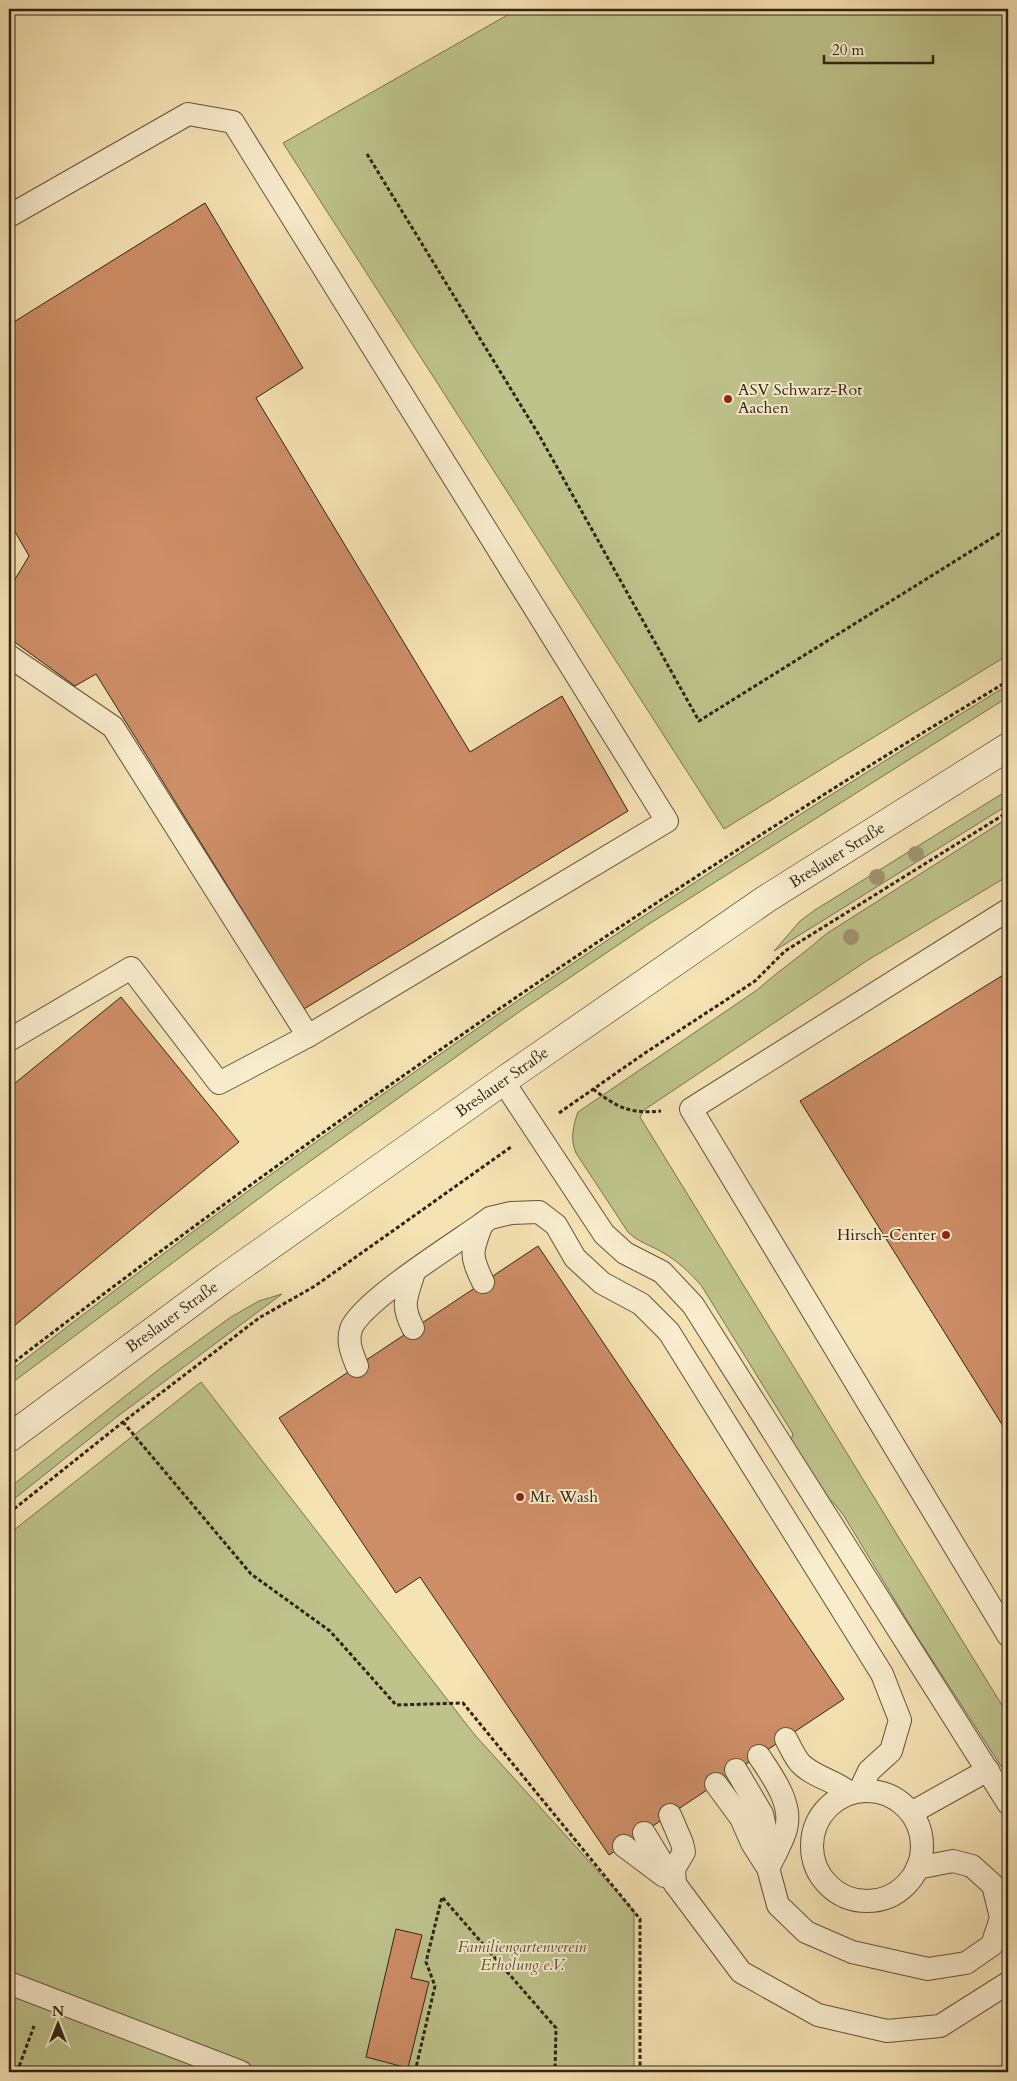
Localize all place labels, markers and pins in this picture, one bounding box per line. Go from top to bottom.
place label: ASV Schwarz-Rot Aachen [738,379,862,419]
marker: ASV Schwarz-Rot Aachen [722,393,734,405]
place label: Hirsch-Center [837,1224,936,1246]
marker: Hirsch-Center [940,1229,952,1241]
place label: Mr. Wash [530,1486,598,1508]
marker: Mr. Wash [514,1491,526,1503]

